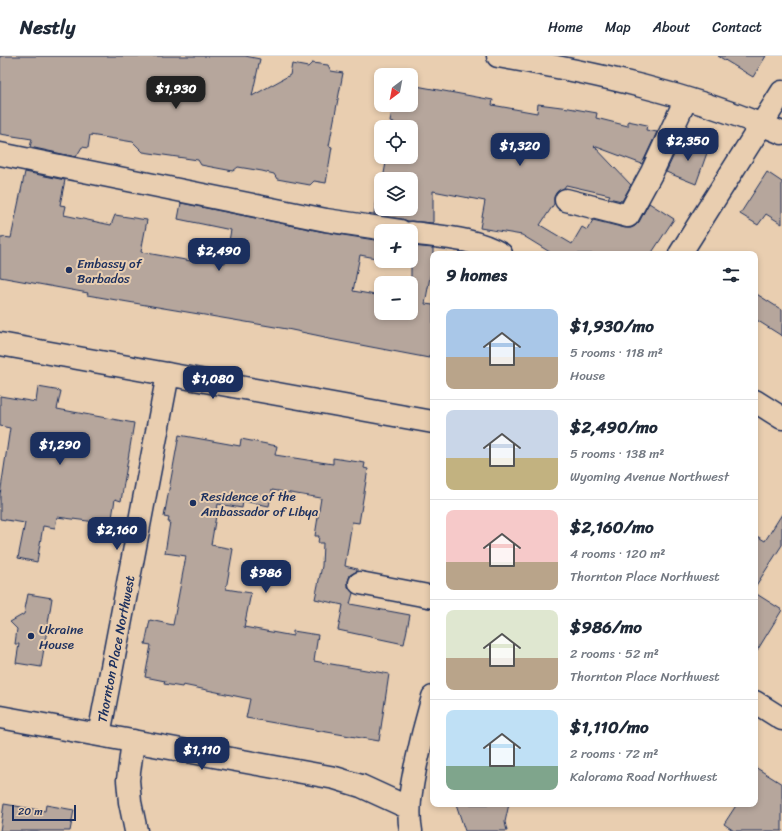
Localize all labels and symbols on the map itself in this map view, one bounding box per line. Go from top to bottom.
north arrow [374,68,418,112]
pin: $1,930 [143,76,209,110]
pin: $2,350 [655,128,721,162]
pin: $1,320 [487,133,553,167]
pin: $2,490 [186,238,252,272]
place label: Embassy of Barbados [77,252,143,290]
marker: Embassy of Barbados [64,265,74,275]
pin: $1,080 [180,366,246,400]
pin: $1,290 [27,432,93,466]
place label: Residence of the Ambassador of Libya [200,485,319,523]
marker: Residence of the Ambassador of Libya [188,498,198,508]
pin: $2,160 [84,517,150,551]
pin: $986 [242,560,290,594]
street label: Thornton Place Northwest [90,573,142,725]
place label: Ukraine House [39,618,83,656]
marker: Ukraine House [26,631,36,641]
pin: $1,110 [169,737,235,771]
scale bar [12,803,76,822]

